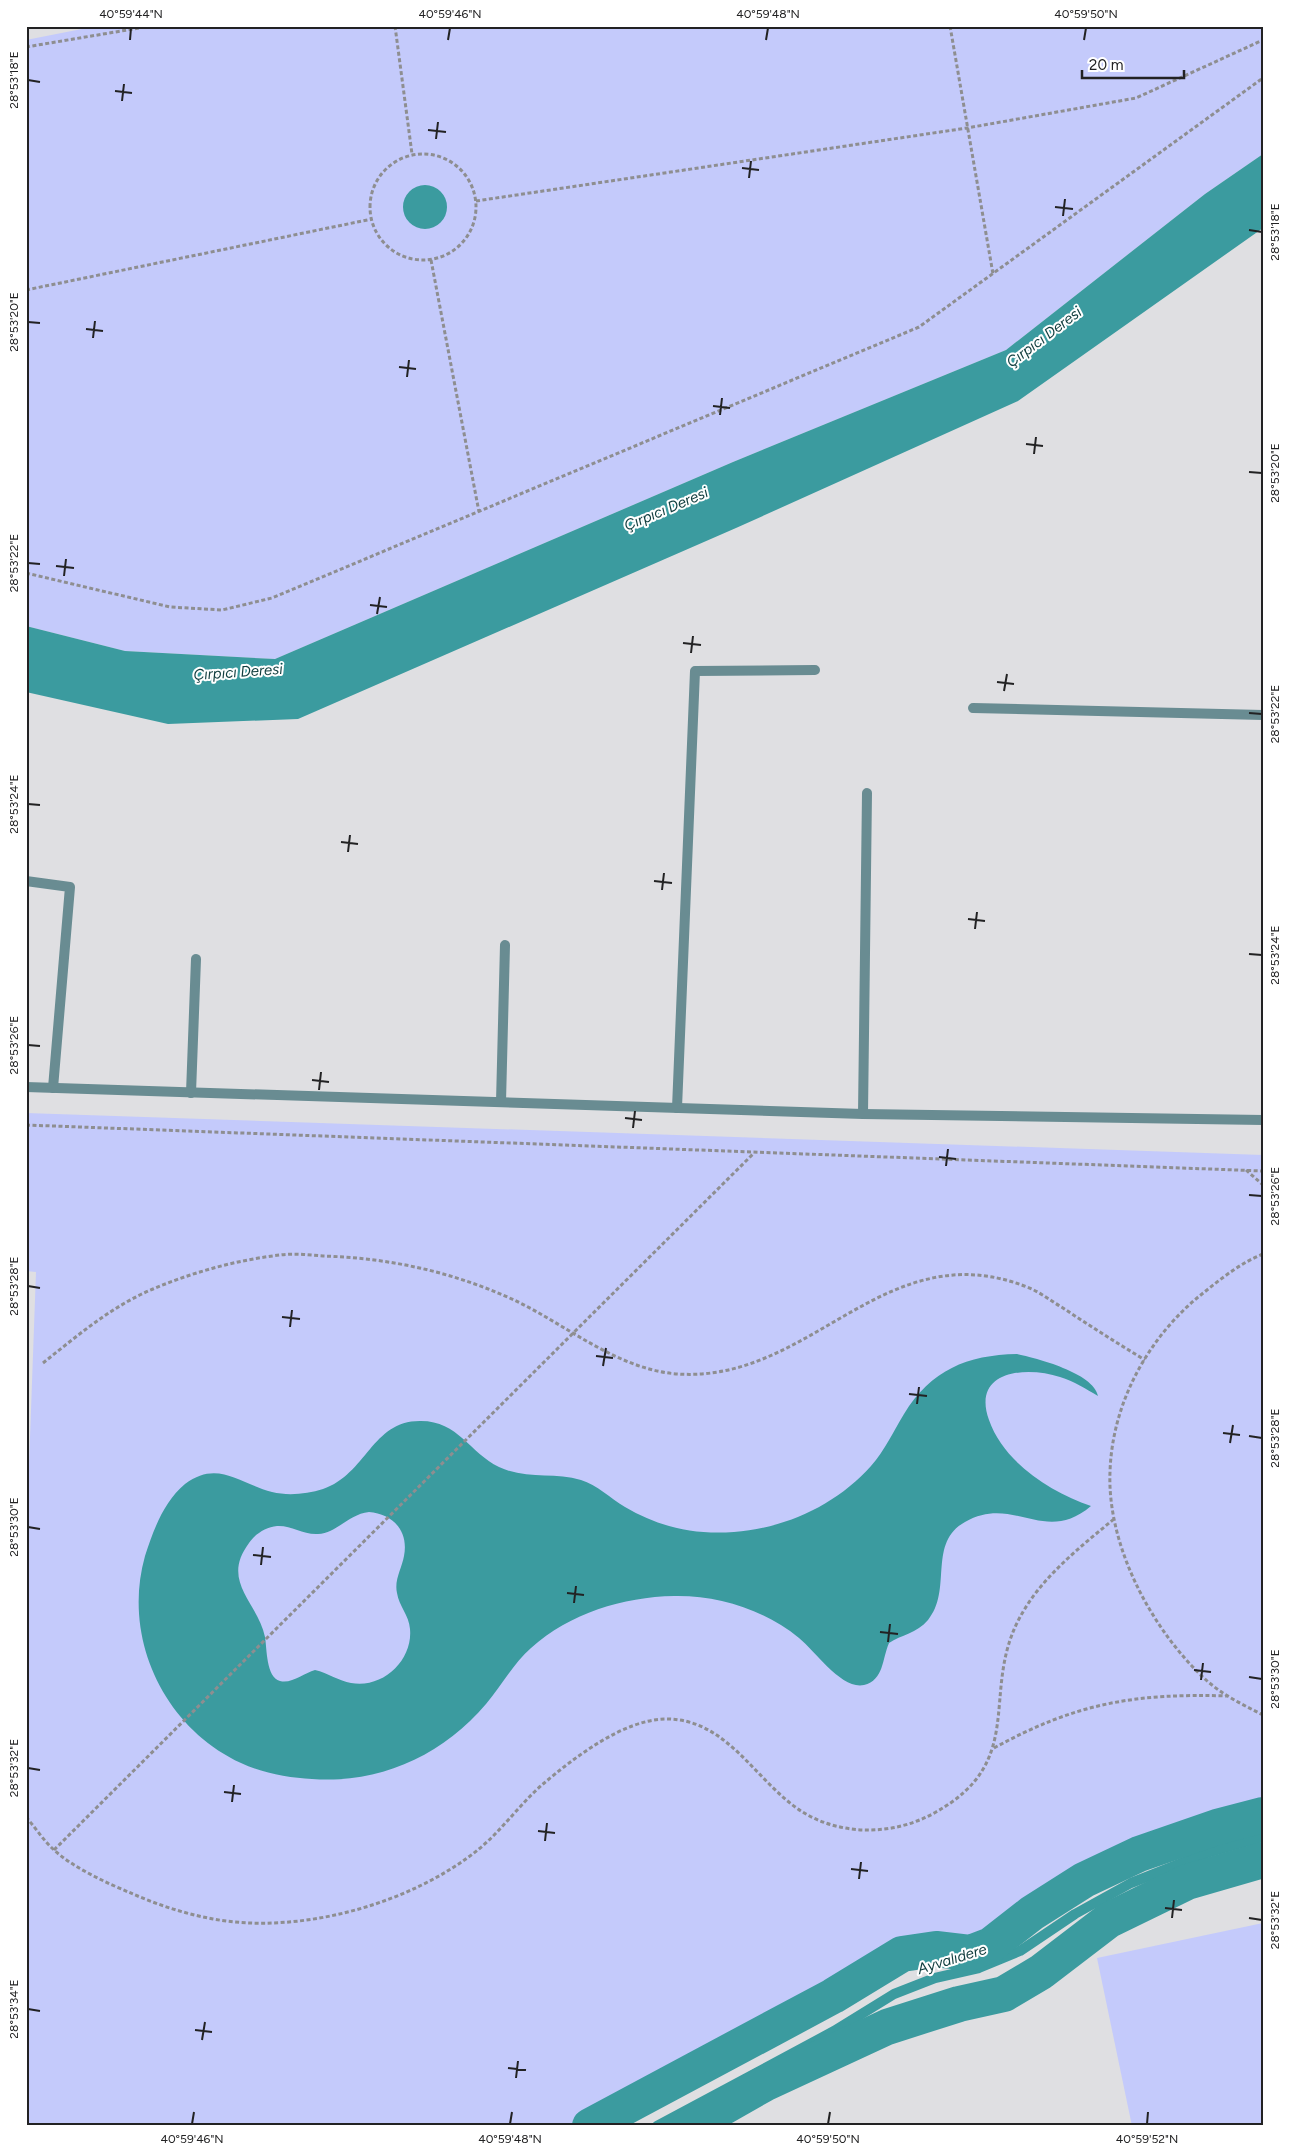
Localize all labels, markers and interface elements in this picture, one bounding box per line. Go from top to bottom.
text: 40°59'44"N [99,7,163,21]
text: 40°59'46"N [418,7,482,21]
text: 40°59'48"N [736,7,800,21]
text: 40°59'50"N [1054,7,1118,21]
scale bar [1082,48,1184,80]
text: 28°53'18"E [7,51,21,109]
text: 20 m [1089,56,1123,74]
text: 28°53'18"E [1268,203,1282,261]
text: 28°53'20"E [7,292,21,352]
water label: Çırpıcı Deresi [1003,303,1086,371]
text: 28°53'20"E [1268,443,1282,503]
water label: Çırpıcı Deresi [621,483,711,535]
text: 28°53'22"E [7,534,21,592]
water label: Çırpıcı Deresi [193,660,284,684]
text: 28°53'22"E [1268,685,1282,743]
text: 28°53'24"E [7,774,21,834]
text: 28°53'24"E [1268,925,1282,985]
text: 28°53'26"E [7,1016,21,1074]
text: 28°53'26"E [1268,1167,1282,1225]
text: 28°53'28"E [7,1256,21,1316]
text: 28°53'28"E [1268,1408,1282,1468]
text: 28°53'30"E [7,1497,21,1557]
text: 28°53'30"E [1268,1649,1282,1709]
text: 28°53'32"E [7,1739,21,1797]
text: 28°53'32"E [1268,1891,1282,1949]
water label: Ayvalıdere [914,1940,989,1978]
text: 28°53'34"E [7,1979,21,2039]
text: 40°59'46"N [160,2132,224,2146]
text: 40°59'48"N [478,2132,542,2146]
text: 40°59'50"N [796,2132,860,2146]
text: 40°59'52"N [1116,2132,1178,2146]

